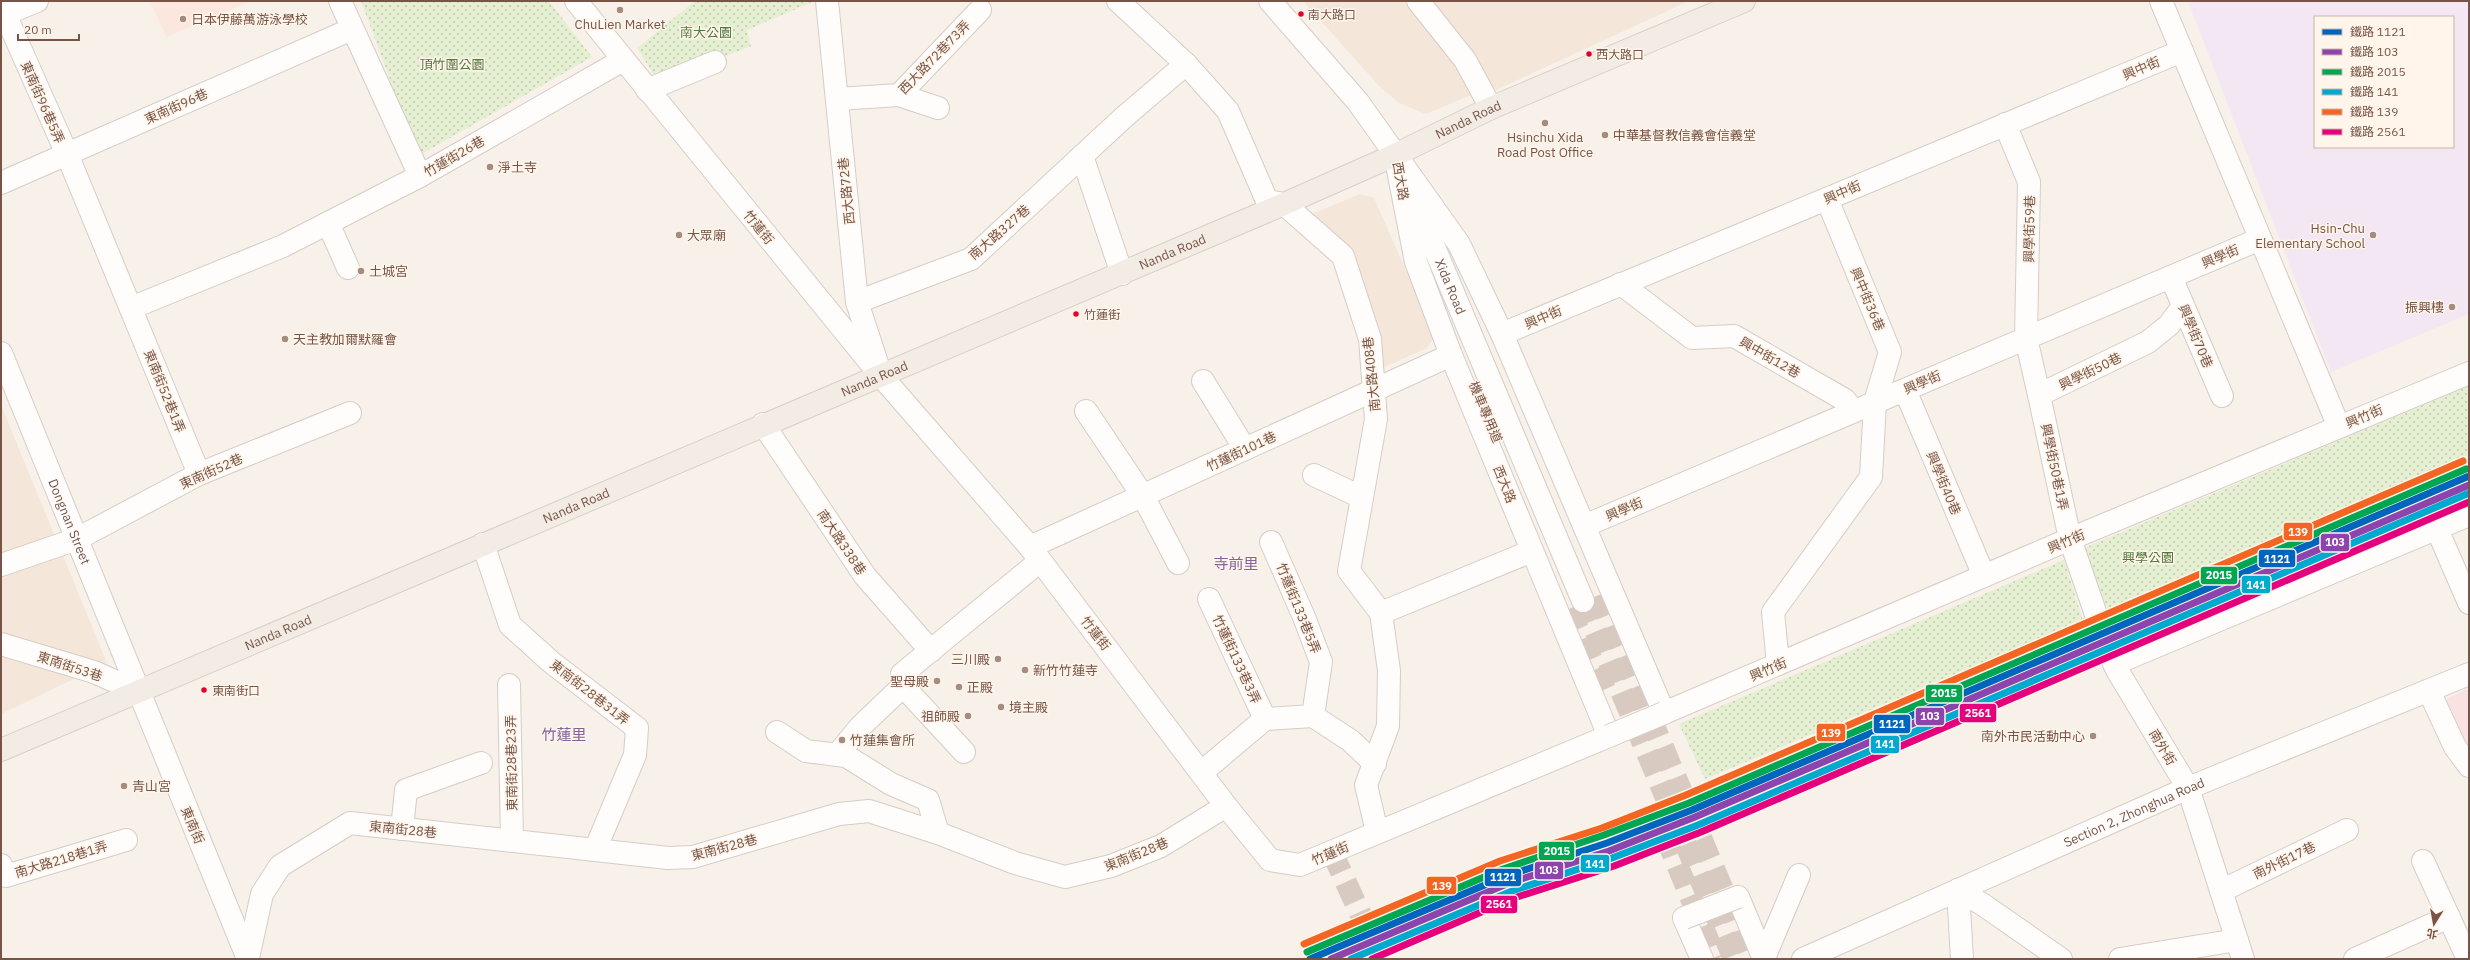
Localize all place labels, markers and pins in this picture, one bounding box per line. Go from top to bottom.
marker: ChuLien Market [615,5,625,15]
place label: 南大路口 [1308,7,1356,22]
marker: 南大路口 [1296,9,1306,19]
place label: 日本伊藤萬游泳學校 [191,11,308,28]
marker: 日本伊藤萬游泳學校 [178,14,188,24]
place label: ChuLien Market [575,16,665,33]
place label: 西大路口 [1596,47,1644,62]
marker: 西大路口 [1584,49,1594,59]
marker: Hsinchu Xida Road Post Office [1540,118,1550,128]
place label: 中華基督教信義會信義堂 [1613,127,1756,144]
place label: Hsinchu Xida Road Post Office [1497,129,1593,161]
marker: 中華基督教信義會信義堂 [1600,130,1610,140]
place label: 淨土寺 [498,159,537,176]
marker: 淨土寺 [485,162,495,172]
place label: Hsin-Chu Elementary School [2255,220,2365,252]
place label: 大眾廟 [687,227,726,244]
marker: 大眾廟 [674,230,684,240]
marker: Hsin-Chu Elementary School [2368,230,2378,240]
place label: 土城宮 [369,263,408,280]
marker: 土城宮 [356,266,366,276]
place label: 振興樓 [2405,299,2444,316]
marker: 振興樓 [2447,302,2457,312]
place label: 竹蓮街 [1084,307,1120,322]
marker: 竹蓮街 [1071,309,1081,319]
place label: 天主教加爾默羅會 [293,331,397,348]
marker: 天主教加爾默羅會 [280,334,290,344]
place label: 三川殿 [951,651,990,668]
marker: 三川殿 [993,654,1003,664]
place label: 新竹竹蓮寺 [1033,662,1098,679]
marker: 新竹竹蓮寺 [1020,665,1030,675]
place label: 聖母殿 [890,673,929,690]
marker: 聖母殿 [932,676,942,686]
place label: 正殿 [967,679,993,696]
marker: 正殿 [954,682,964,692]
place label: 東南街口 [212,683,260,698]
marker: 東南街口 [199,685,209,695]
place label: 境主殿 [1009,699,1048,716]
marker: 境主殿 [996,702,1006,712]
place label: 祖師殿 [921,708,960,725]
marker: 祖師殿 [963,711,973,721]
place label: 南外市民活動中心 [1981,728,2085,745]
marker: 南外市民活動中心 [2088,731,2098,741]
place label: 竹蓮集會所 [850,732,915,749]
marker: 竹蓮集會所 [837,735,847,745]
place label: 青山宮 [132,778,171,795]
marker: 青山宮 [119,781,129,791]

